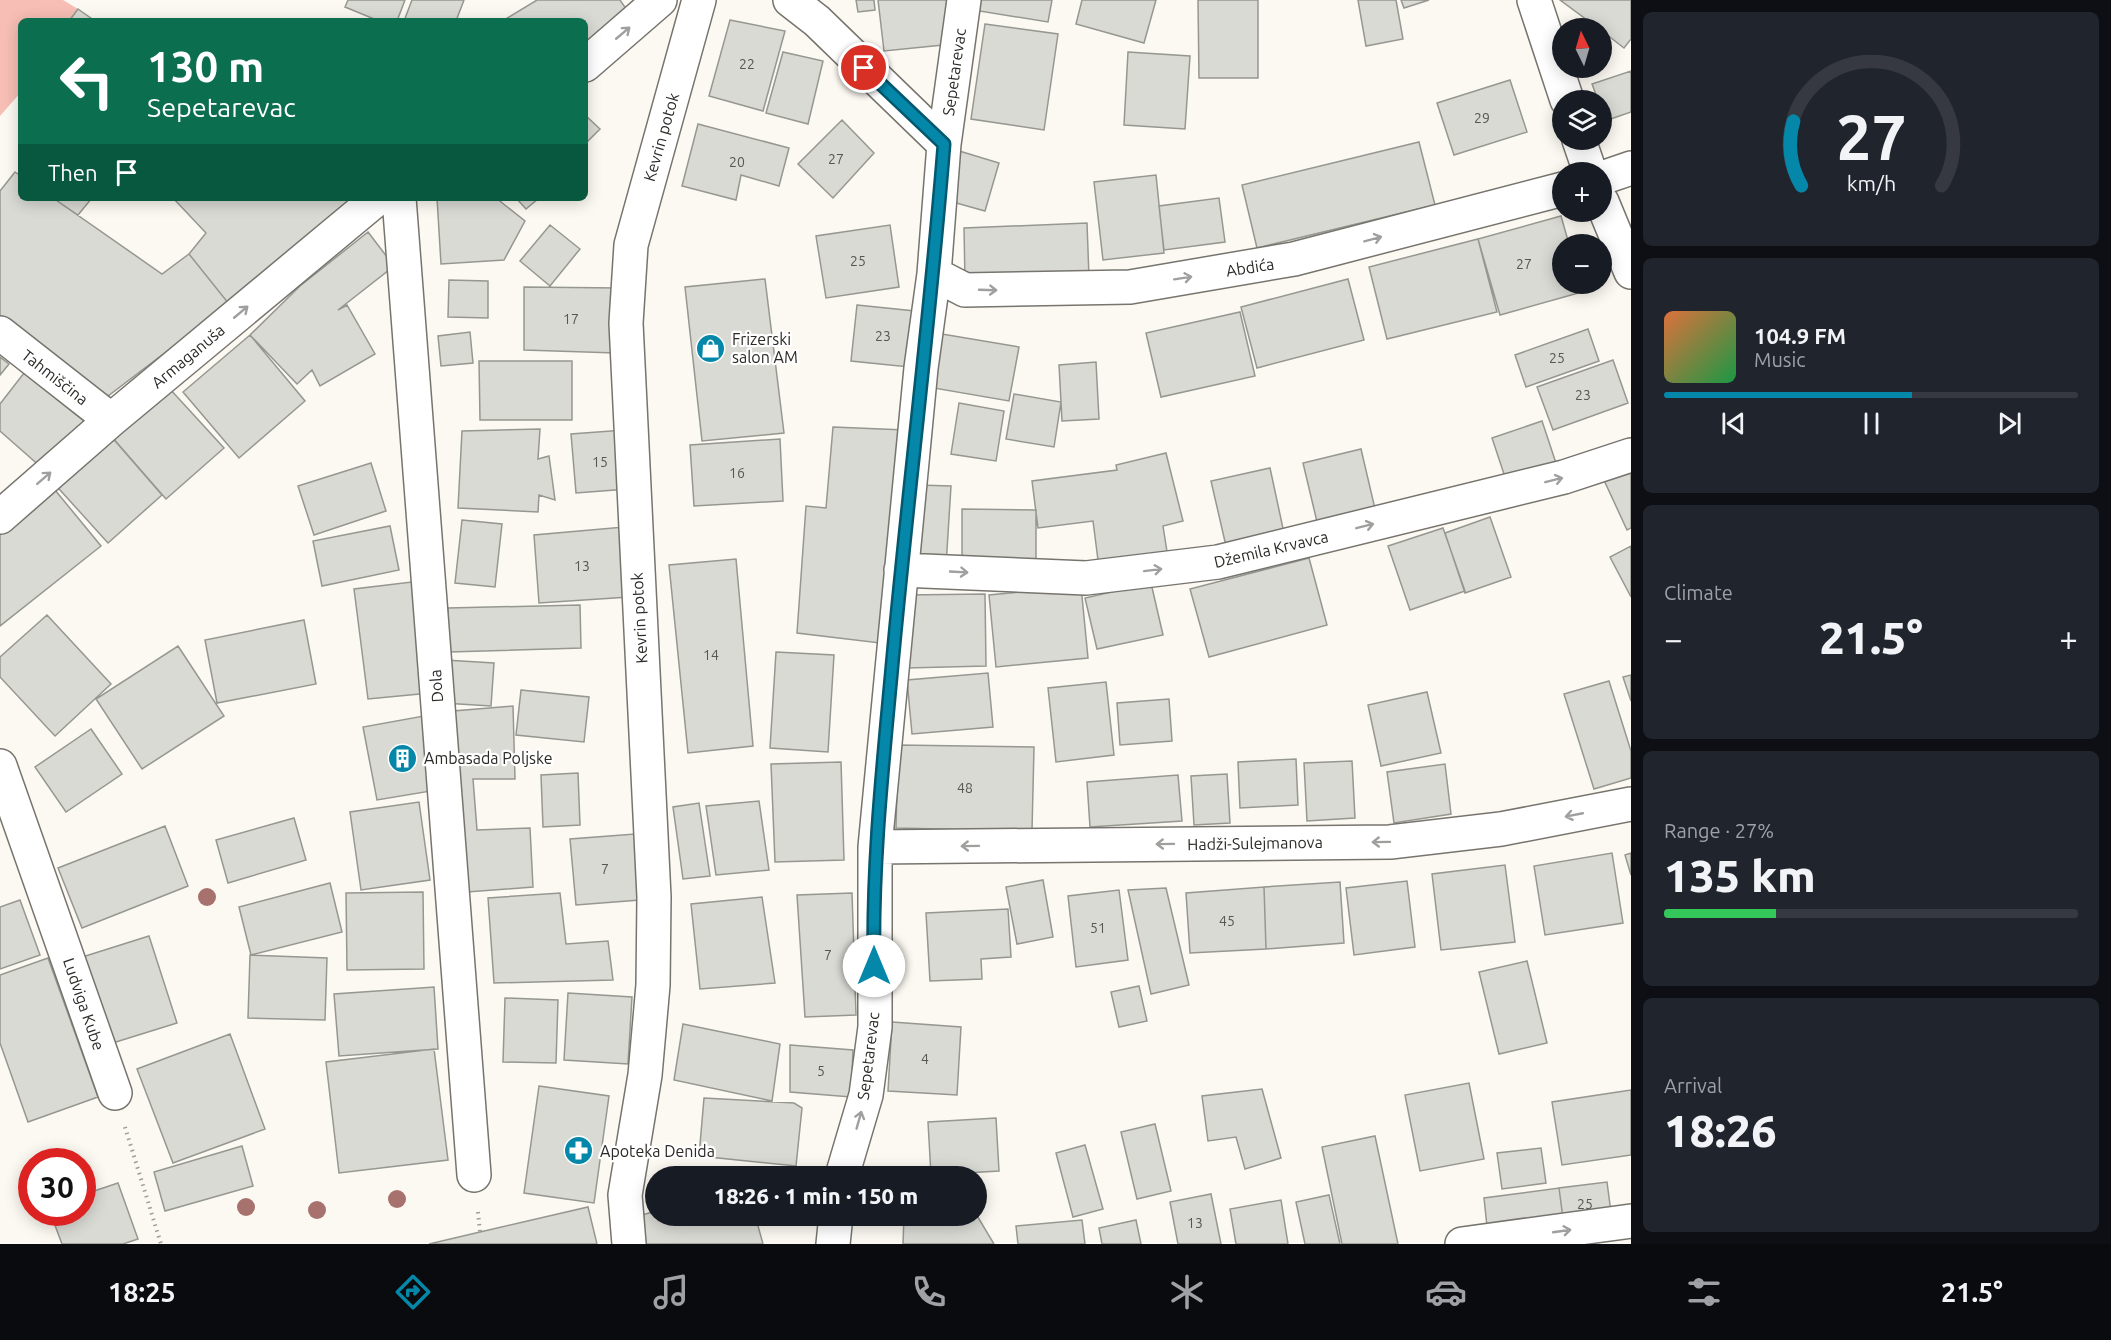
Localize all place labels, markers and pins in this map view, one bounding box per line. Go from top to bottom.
pin [838,42,889,93]
place label: Frizerski salon AM [732,330,798,366]
shop icon: Frizerski salon AM [695,332,727,364]
building icon: Ambasada Poljske [387,742,419,774]
place label: Ambasada Poljske [424,749,553,767]
pharmacy icon: Apoteka Denida [563,1135,595,1167]
place label: Apoteka Denida [600,1142,715,1160]

